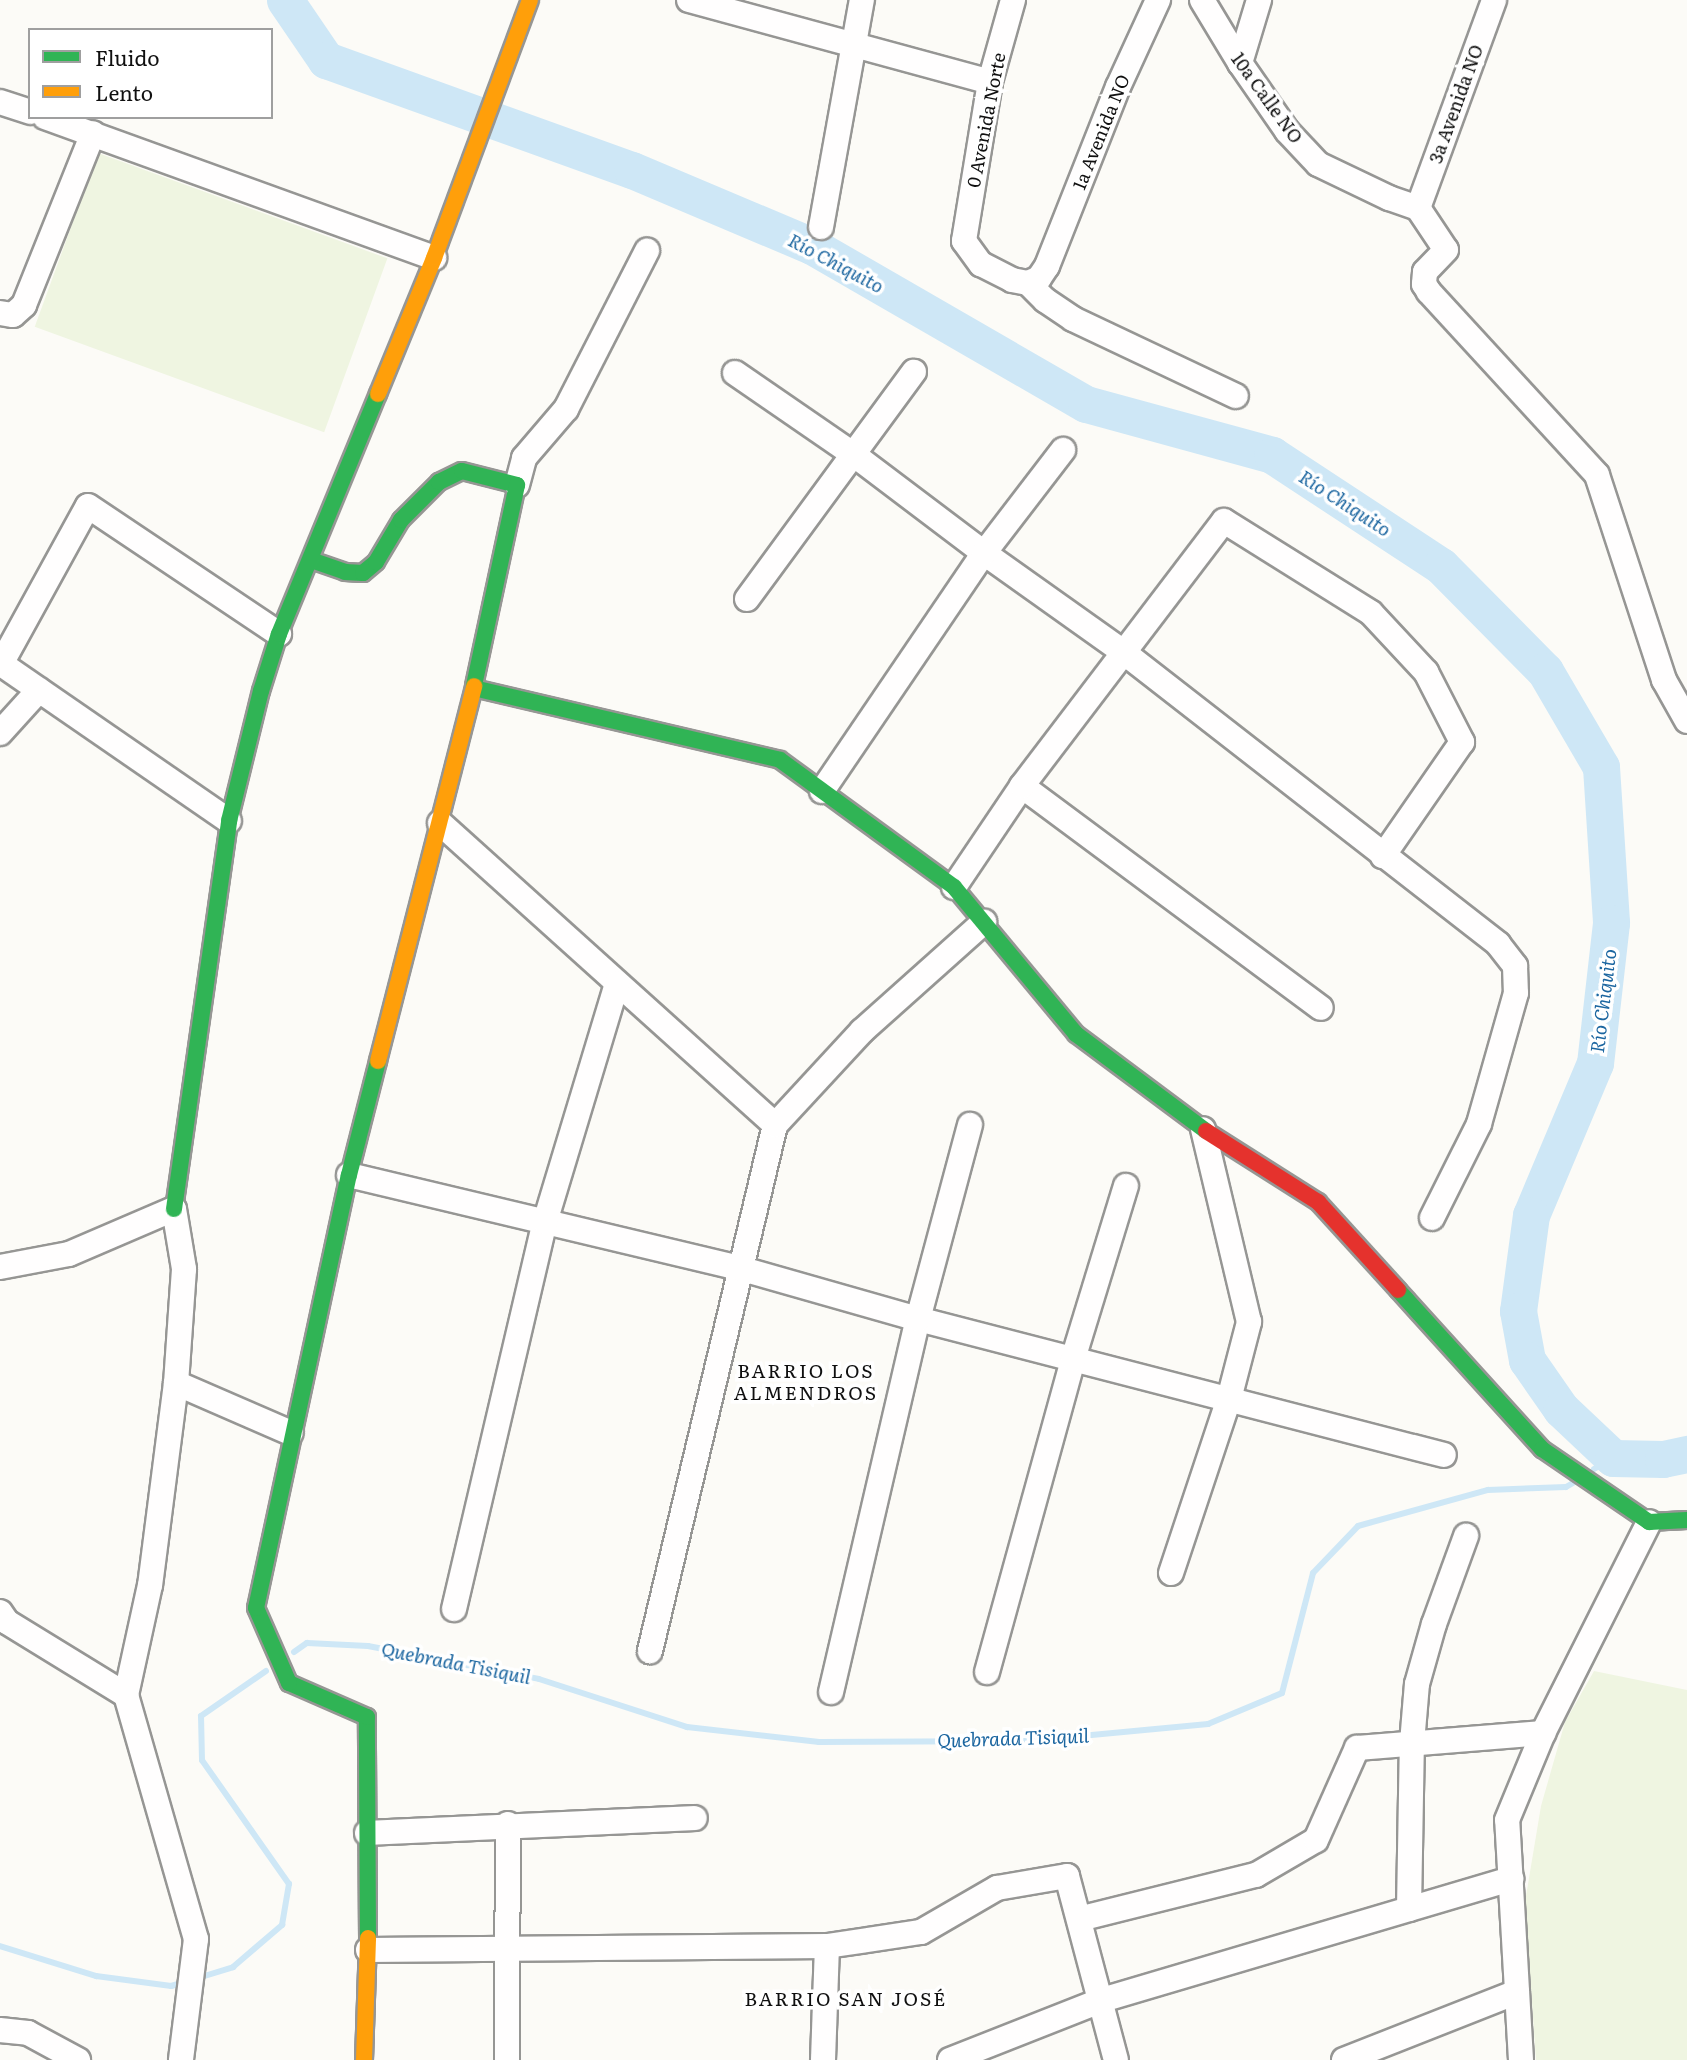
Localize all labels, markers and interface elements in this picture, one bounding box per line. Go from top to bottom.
legend [28,28,273,119]
text: Fluido [95,41,159,72]
street label: 3a Avenida NO [1425,42,1487,166]
street label: 10a Calle NO [1227,49,1307,147]
street label: 0 Avenida Norte [962,51,1010,189]
street label: 1a Avenida NO [1068,71,1134,193]
text: Lento [95,76,153,107]
water label: Río Chiquito [784,228,888,298]
water label: Río Chiquito [1295,465,1395,541]
water label: Río Chiquito [1585,948,1621,1054]
district label: BARRIO LOS ALMENDROS [735,1360,877,1404]
water label: Quebrada Tisiquil [379,1637,533,1689]
water label: Quebrada Tisiquil [937,1724,1089,1752]
district label: BARRIO SAN JOSÉ [746,1988,946,2010]

